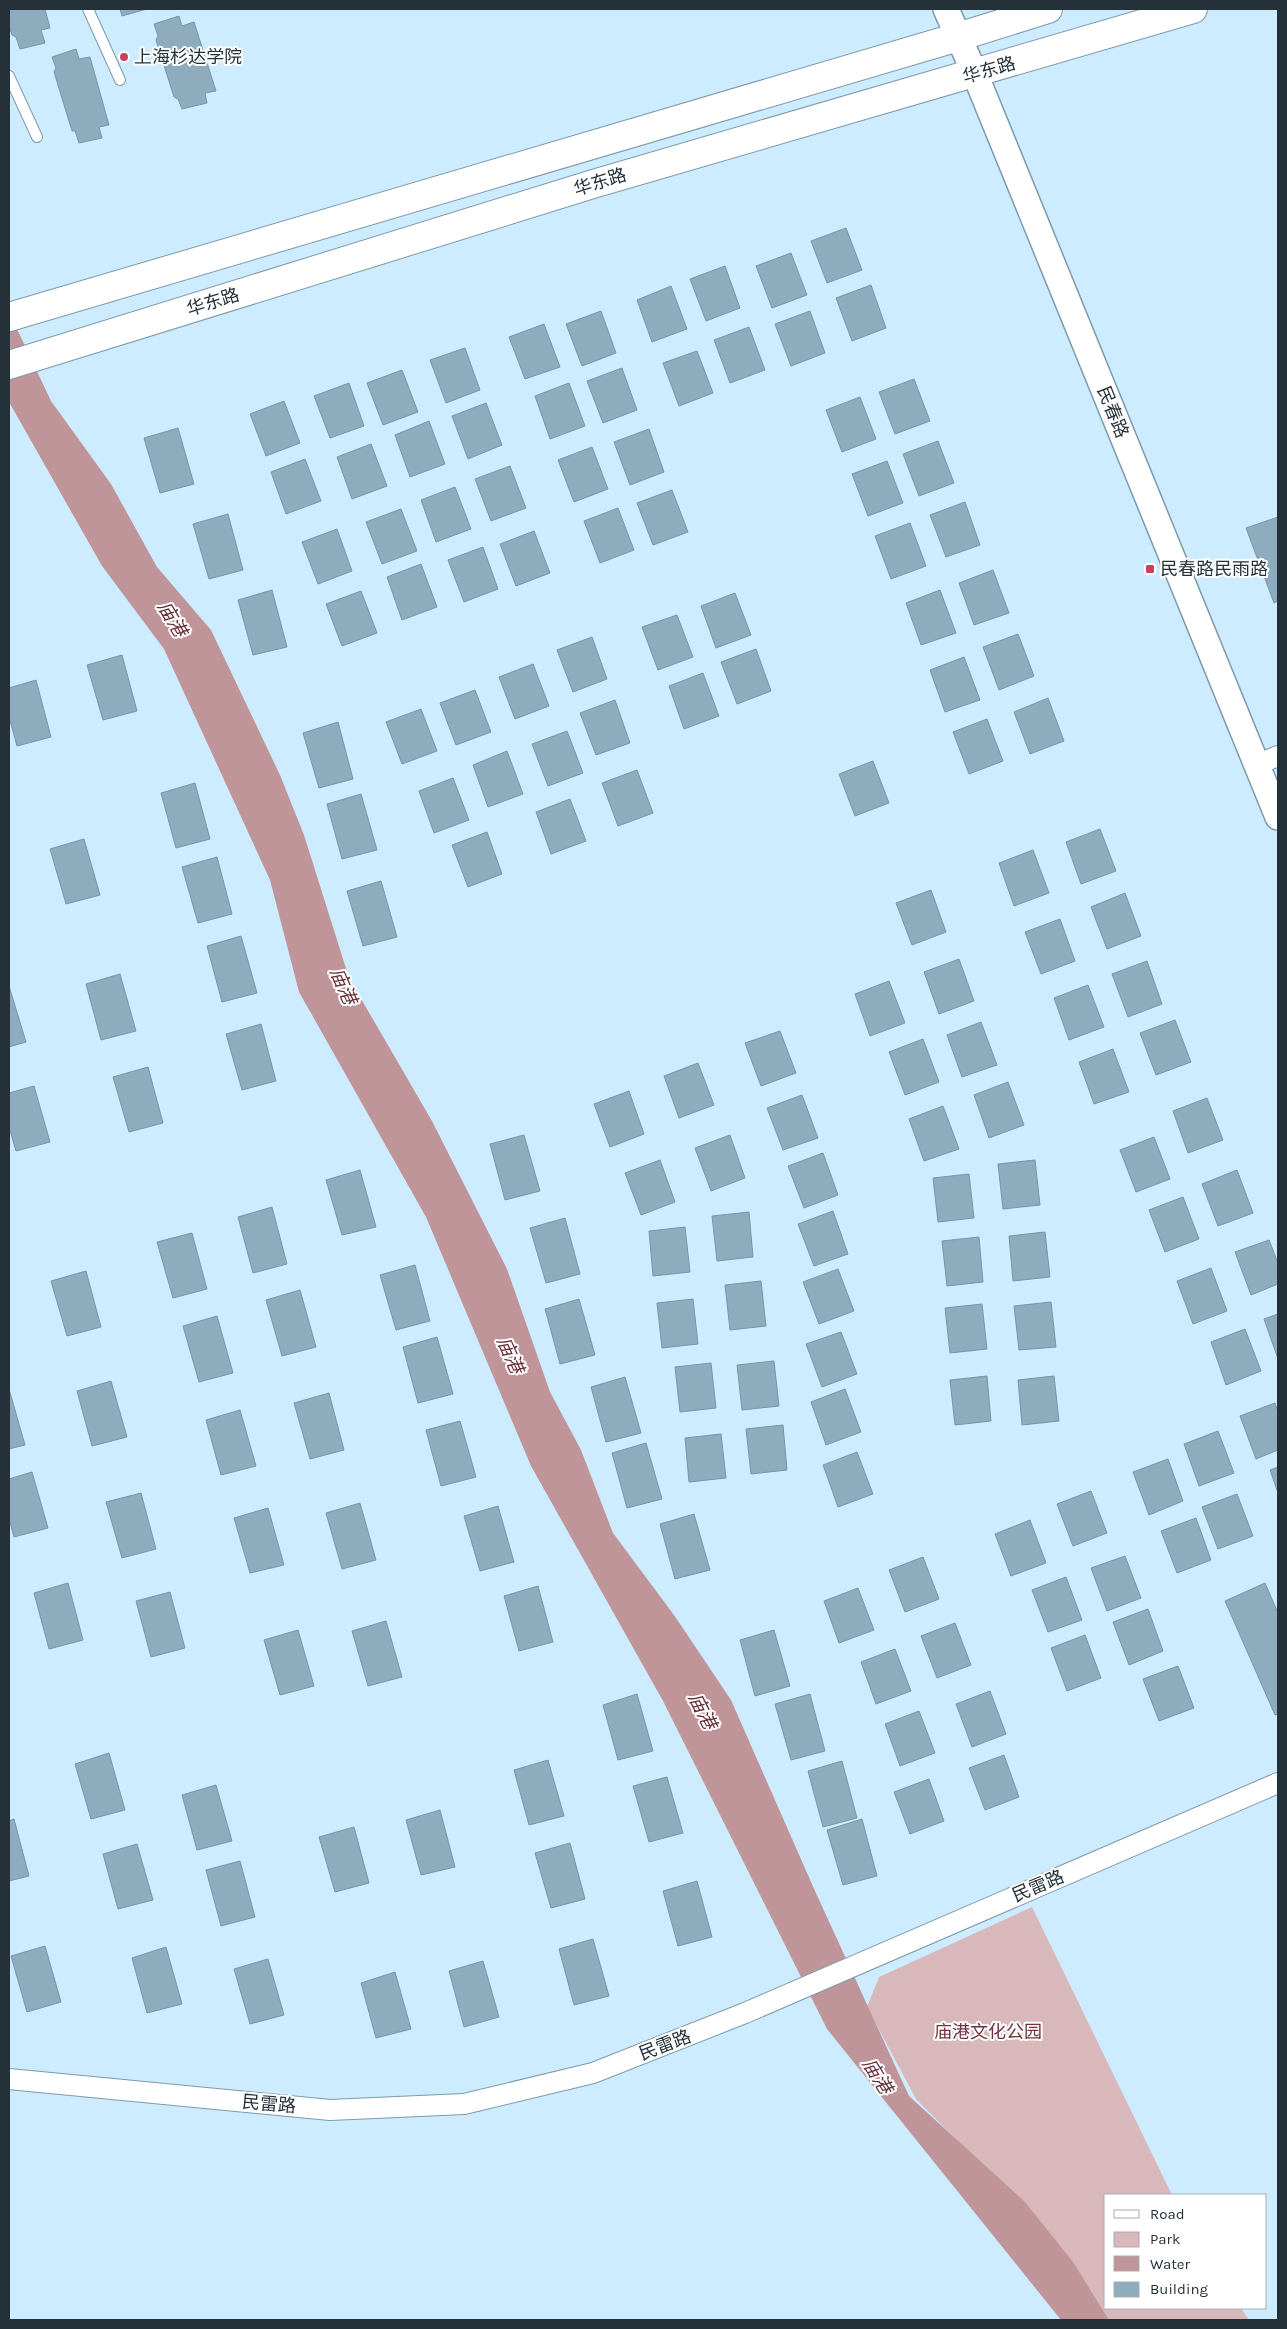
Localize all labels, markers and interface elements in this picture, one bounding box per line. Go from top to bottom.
place label: 上海杉达学院 [134,46,242,68]
marker: 上海杉达学院 [118,51,130,63]
street label: 华东路 [960,52,1018,88]
street label: 华东路 [571,164,629,200]
street label: 华东路 [184,284,242,320]
street label: 民春路 [1093,383,1133,441]
place label: 民春路民雨路 [1160,558,1268,580]
marker: 民春路民雨路 [1144,563,1156,575]
water label: 庙港 [153,597,193,644]
water label: 庙港 [325,964,362,1011]
water label: 庙港 [492,1333,529,1380]
water label: 庙港 [684,1689,722,1736]
street label: 民雷路 [1009,1865,1067,1907]
park label: 庙港文化公园 [934,2021,1042,2043]
street label: 民雷路 [636,2025,694,2065]
water label: 庙港 [858,2054,898,2100]
street label: 民雷路 [241,2091,297,2117]
legend [1104,2194,1267,2309]
text: Road [1150,2205,1185,2223]
text: Park [1150,2230,1180,2248]
text: Water [1150,2255,1191,2273]
text: Building [1150,2280,1208,2298]

